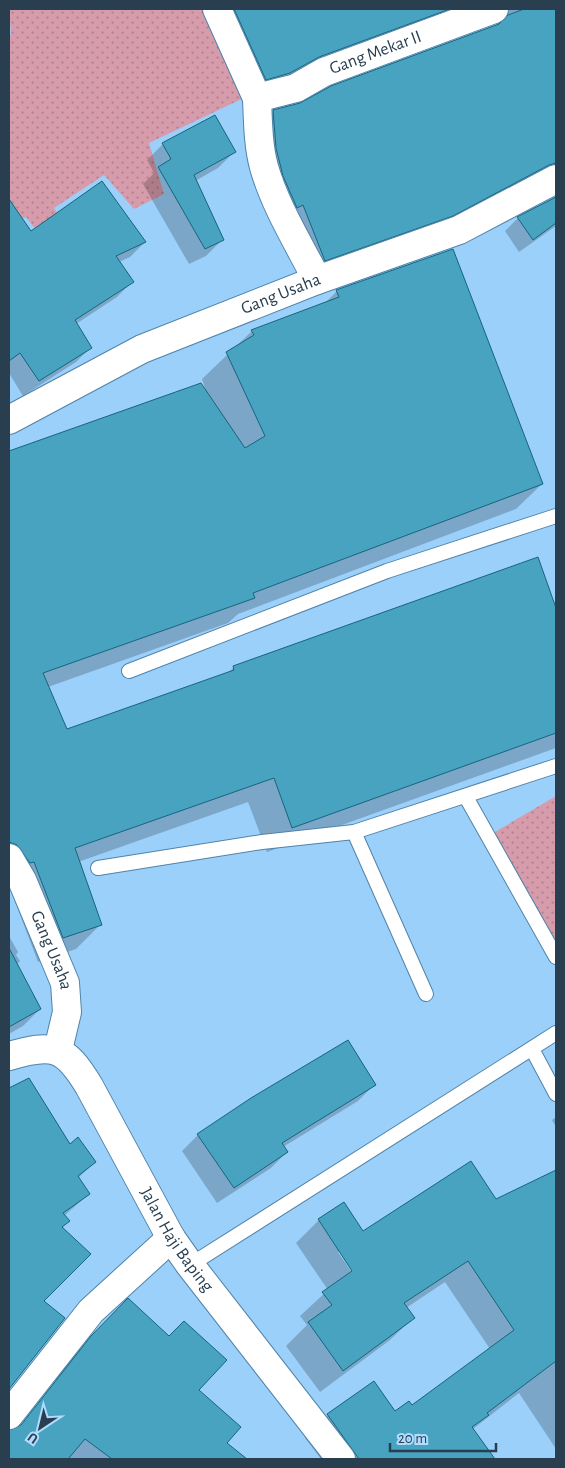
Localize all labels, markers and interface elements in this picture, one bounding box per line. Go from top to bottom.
street label: Gang Mekar II [327,28,424,78]
street label: Gang Usaha [239,271,323,318]
street label: Gang Usaha [27,908,74,990]
street label: Jalan Haji Baping [137,1185,217,1296]
north arrow [15,1403,65,1453]
scale bar [390,1420,496,1452]
text: U [25,1429,41,1446]
text: 20 m [398,1431,427,1446]

